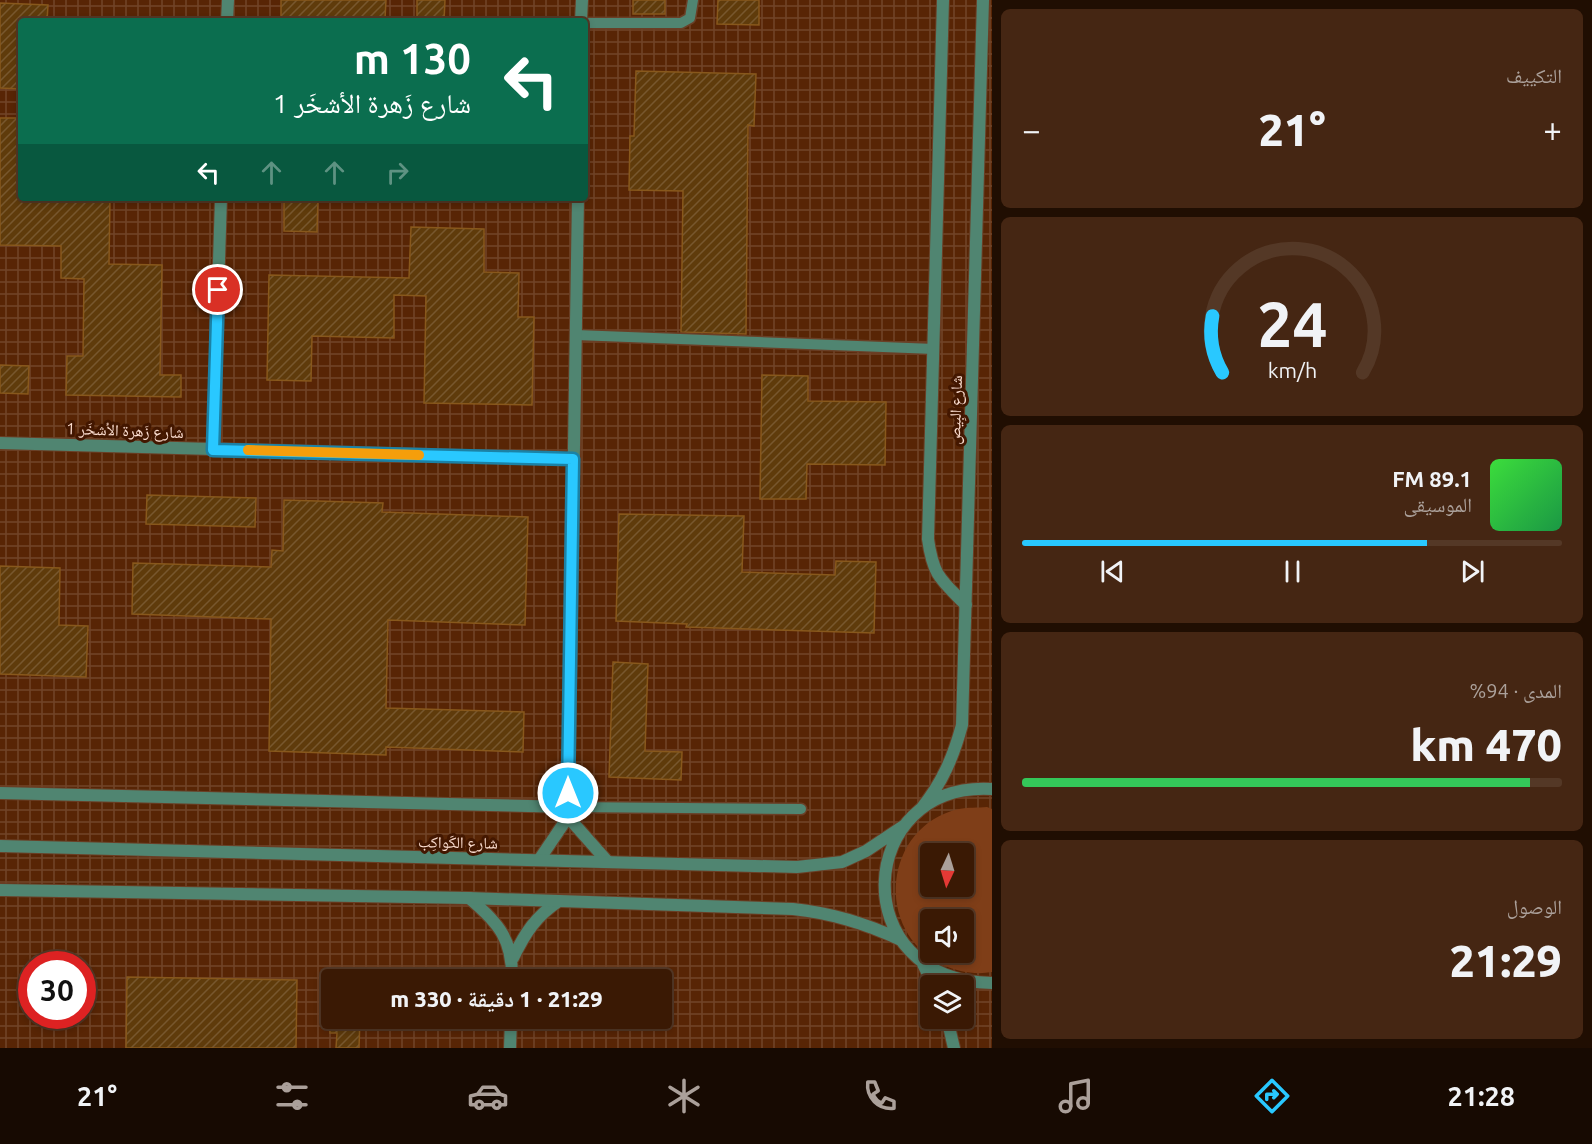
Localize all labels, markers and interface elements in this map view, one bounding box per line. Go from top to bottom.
text: 130 m [354,35,471,82]
icon: left [492,42,570,120]
text: التكييف [1506,64,1562,87]
text: شارع زَهرة الأشخَر 1 [273,88,471,118]
text: 21° [1258,104,1326,155]
text: − [1022,111,1041,148]
text: + [1543,111,1562,148]
icon: left [192,156,225,189]
icon: ahead [255,156,288,189]
icon: ahead [318,156,351,189]
icon: right [381,156,414,189]
pin [192,264,243,315]
icon: arrive [201,273,234,306]
text: 24 [1257,289,1327,359]
text: km/h [1267,359,1317,383]
street label: شارع البِيص [945,375,968,445]
street label: شارع زَهرة الأشخَر 1 [66,419,184,443]
text: 89.1 FM [1392,466,1472,491]
text: الموسيقى [1404,493,1472,516]
icon: previous [1096,555,1129,588]
icon: pause [1276,555,1309,588]
icon: next [1456,555,1489,588]
text: المدى · 94% [1469,679,1562,702]
text: 470 km [1410,719,1562,770]
position arrow [536,761,600,825]
street label: شارع الكَواكِب [418,832,498,854]
north arrow [920,843,974,897]
map controls [920,843,974,1029]
text: الوصول [1507,895,1562,918]
button: sound [920,909,974,963]
text: 21:29 [1449,935,1562,986]
speed limit sign: 30 [18,951,96,1029]
button: layers [920,975,974,1029]
text: 21:29 · 1 دقيقة · 330 m [390,986,603,1011]
icon: filters [271,1075,313,1117]
icon: car [467,1075,509,1117]
icon: climate [663,1075,705,1117]
icon: phone [859,1075,901,1117]
icon: music [1055,1075,1097,1117]
icon: directions [1251,1075,1293,1117]
text: 21° [77,1081,117,1111]
text: 21:28 [1447,1081,1515,1111]

